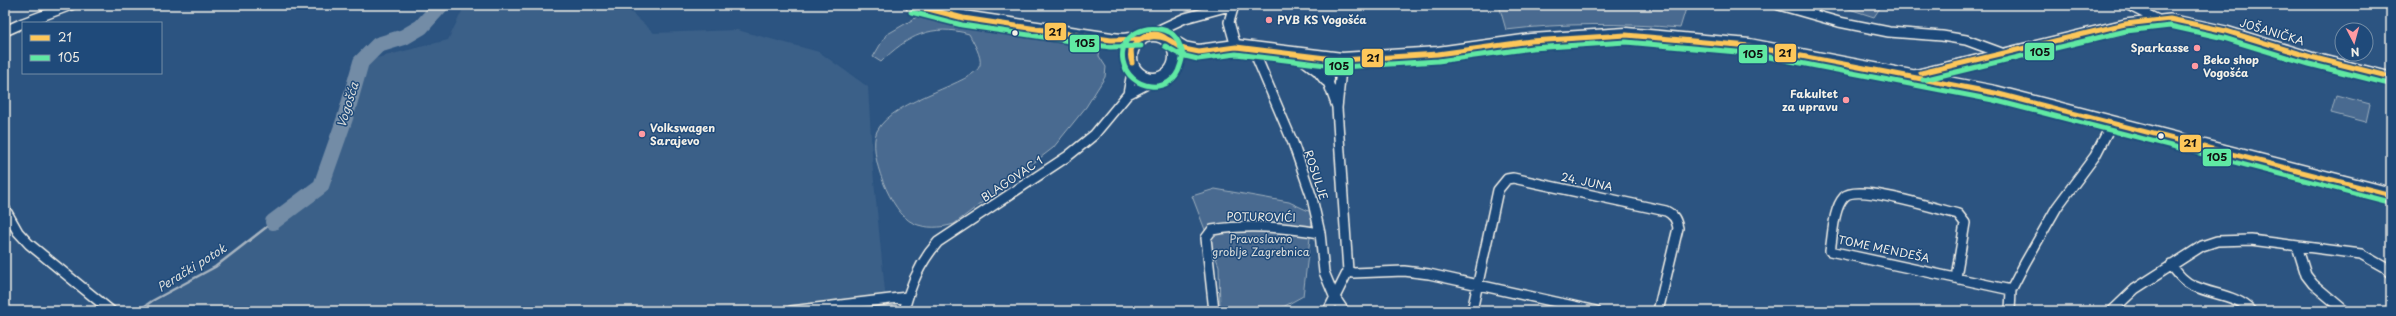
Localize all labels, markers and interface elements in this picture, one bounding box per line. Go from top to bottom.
place label: PVB KS Vogošća [1277,11,1367,28]
street label: JOŠANIČKA [2238,14,2307,50]
marker: PVB KS Vogošća [1264,15,1274,25]
legend [22,22,162,74]
line badge: 21 [1044,22,1067,41]
north arrow [2334,22,2374,62]
text: 21 [1049,23,1061,40]
text: 21 [58,28,72,46]
unlabelled marker [1010,28,1020,38]
line badge: 105 [1069,34,1100,53]
text: 105 [1075,34,1095,51]
place label: Sparkasse [2131,39,2189,56]
line badge: 105 [2024,42,2055,61]
line badge: 21 [1774,43,1797,63]
text: 105 [2030,43,2050,60]
marker: Sparkasse [2192,43,2202,53]
line badge: 105 [1738,44,1768,64]
text: 21 [1779,44,1791,61]
text: N [2350,44,2360,61]
text: 105 [1743,45,1763,62]
text: 105 [58,48,80,66]
line badge: 21 [1361,48,1384,68]
text: 21 [1367,49,1379,66]
place label: Beko shop Vogošća [2203,51,2259,81]
line badge: 105 [1324,57,1354,76]
text: 105 [1329,57,1349,74]
marker: Beko shop Vogošća [2190,61,2200,71]
water label: Vogošća [332,79,363,130]
place label: Fakultet za upravu [1782,85,1839,115]
marker: Fakultet za upravu [1841,95,1851,105]
place label: Volkswagen Sarajevo [650,119,715,149]
marker: Volkswagen Sarajevo [637,129,647,139]
unlabelled marker [2156,131,2166,141]
line badge: 21 [2179,134,2202,153]
text: 21 [2184,134,2196,151]
street label: ROSULJE [1300,148,1333,202]
line badge: 105 [2202,148,2232,167]
text: 105 [2207,148,2227,165]
street label: BLAGOVAC 1 [977,152,1046,206]
street label: 24. JUNA [1560,168,1615,195]
street label: POTUROVIĆI [1226,207,1296,226]
park label: Pravoslavno groblje Zagrebnica [1212,230,1310,260]
street label: TOME MENDEŠA [1837,231,1931,267]
water label: Perački potok [153,238,230,296]

